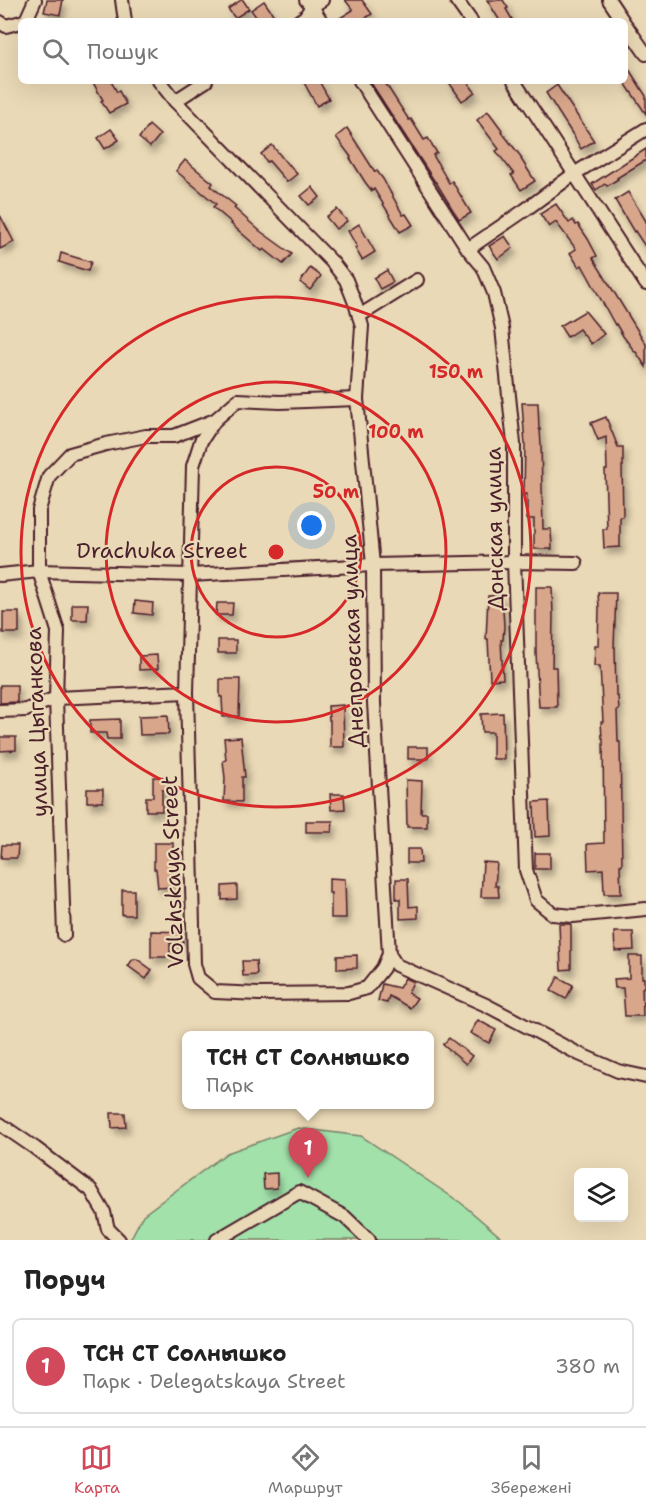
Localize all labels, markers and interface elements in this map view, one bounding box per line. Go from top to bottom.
search box [18,18,628,84]
icon: search [39,35,72,68]
text: Пошук [87,37,158,66]
text: 150 m [429,360,484,384]
text: 100 m [368,420,424,444]
street label: Донская улица [479,446,510,611]
text: 50 m [313,480,360,504]
your location [297,511,326,540]
street label: Днепровская улица [334,533,371,748]
street label: Drachuka Street [76,536,248,565]
centre of rings [266,542,286,562]
street label: улица Цыганкова [19,626,54,818]
street label: Volzhskaya Street [155,775,190,969]
popup [182,1031,434,1109]
text: ТСН СТ Солнышко [206,1043,410,1072]
text: Парк [206,1072,254,1098]
pin: 1 [288,1128,328,1178]
map controls [574,1168,628,1222]
button: layers [574,1168,628,1222]
text: Поруч [24,1262,106,1297]
text: ТСН СТ Солнышко [83,1339,286,1368]
text: 1 [41,1353,50,1379]
text: 380 m [555,1353,620,1379]
text: Парк · Delegatskaya Street [83,1368,346,1394]
tab: Карта [74,1441,120,1498]
tab: Маршрут [268,1441,343,1498]
tab: Збережені [491,1441,572,1498]

